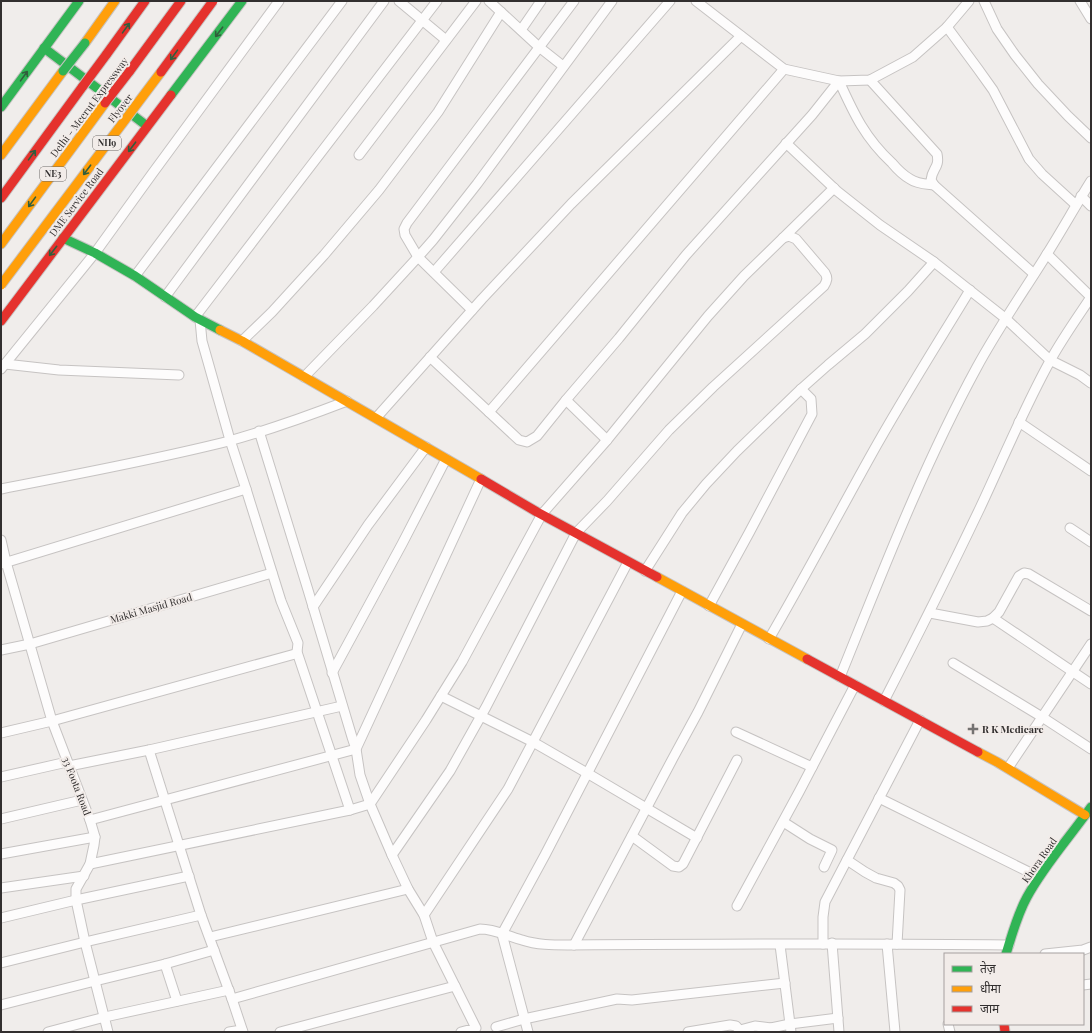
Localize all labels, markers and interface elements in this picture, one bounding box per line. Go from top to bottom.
one-way arrow [121,23,130,34]
one-way arrow [214,26,223,37]
one-way arrow [170,49,178,60]
street label: Delhi - Meerut Expressway [47,54,131,160]
one-way arrow [20,70,28,81]
street label: Flyover [104,90,136,125]
road number: NH9 [93,136,121,150]
one-way arrow [127,141,136,152]
one-way arrow [28,150,36,161]
street label: DME Service Road [46,165,106,239]
one-way arrow [83,165,91,176]
road number: NE3 [40,167,66,181]
one-way arrow [28,197,36,208]
one-way arrow [49,245,58,256]
street label: Makki Masjid Road [108,590,194,626]
place label: R K Medicare [982,722,1043,736]
marker: R K Medicare [967,723,979,735]
street label: 33 Foota Road [59,755,95,817]
street label: Khora Road [1018,834,1060,886]
legend [944,953,1084,1025]
text: तेज़ [980,960,997,976]
text: धीमा [980,980,1002,996]
text: जाम [980,1000,1000,1016]

